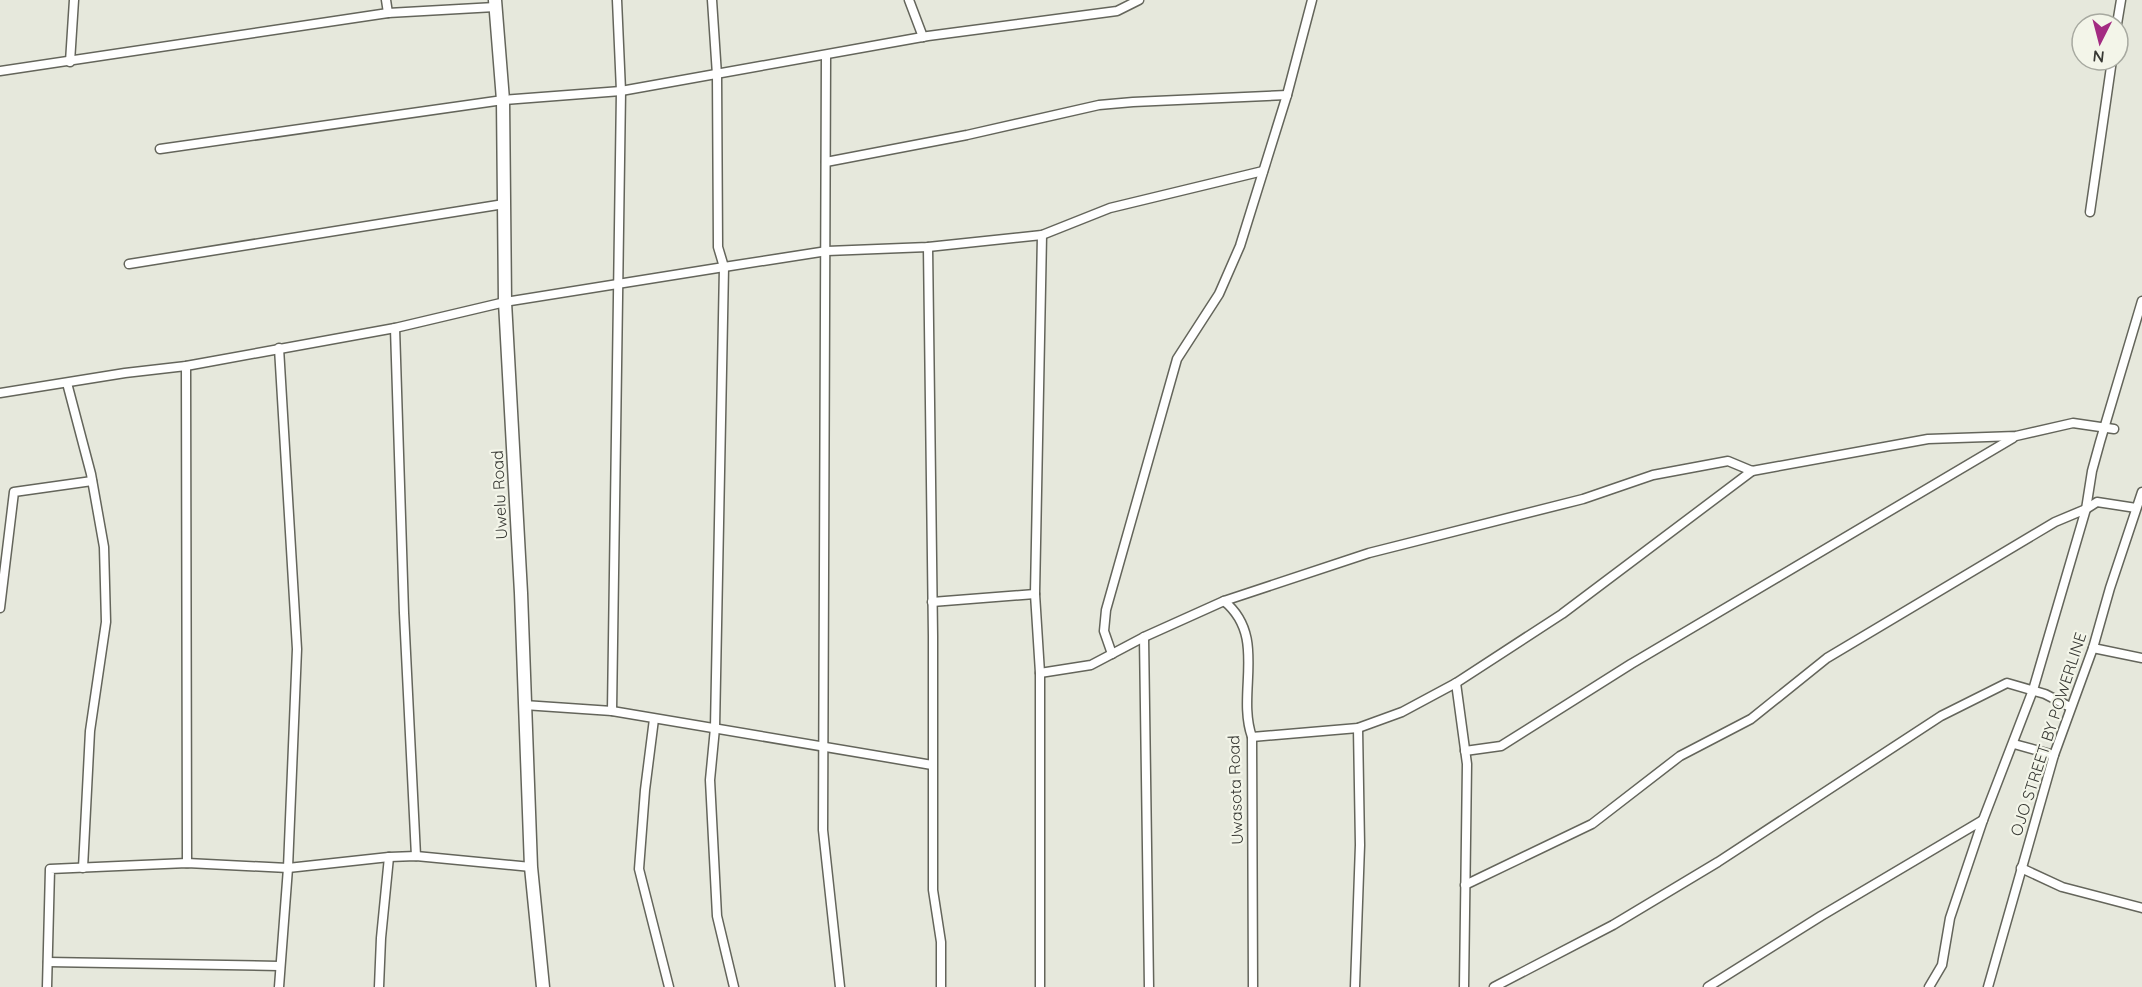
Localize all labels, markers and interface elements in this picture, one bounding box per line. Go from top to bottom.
north arrow [2070,12,2130,72]
text: N [2092,46,2105,67]
street label: Uwelu Road [487,450,511,540]
street label: OJO STREET BY POWERLINE [2006,630,2090,838]
street label: Uwasota Road [1223,735,1247,845]

